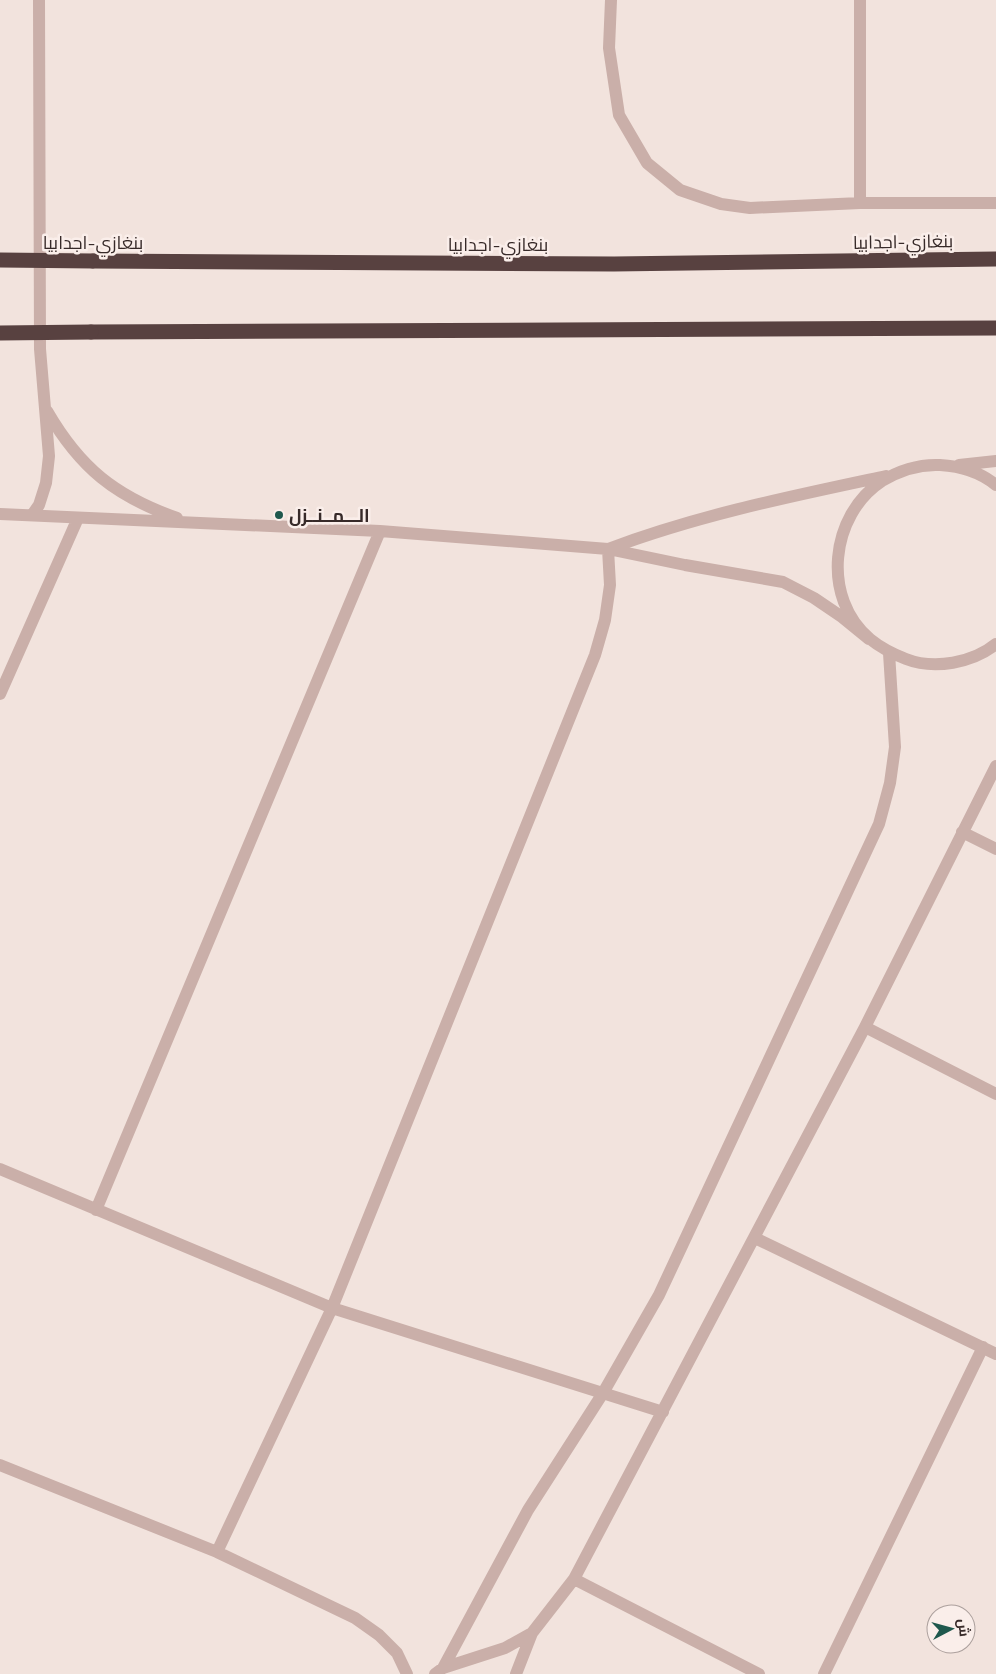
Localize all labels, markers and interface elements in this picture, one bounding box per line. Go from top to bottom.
street label: بنغازي-اجدابيا [853,229,954,257]
street label: بنغازي-اجدابيا [43,231,143,257]
street label: بنغازي-اجدابيا [448,233,548,259]
place label: الـــمــنــزل [289,504,370,527]
marker: الـــمــنــزل [273,509,285,521]
north arrow [926,1604,976,1654]
text: ش [954,1618,974,1638]

